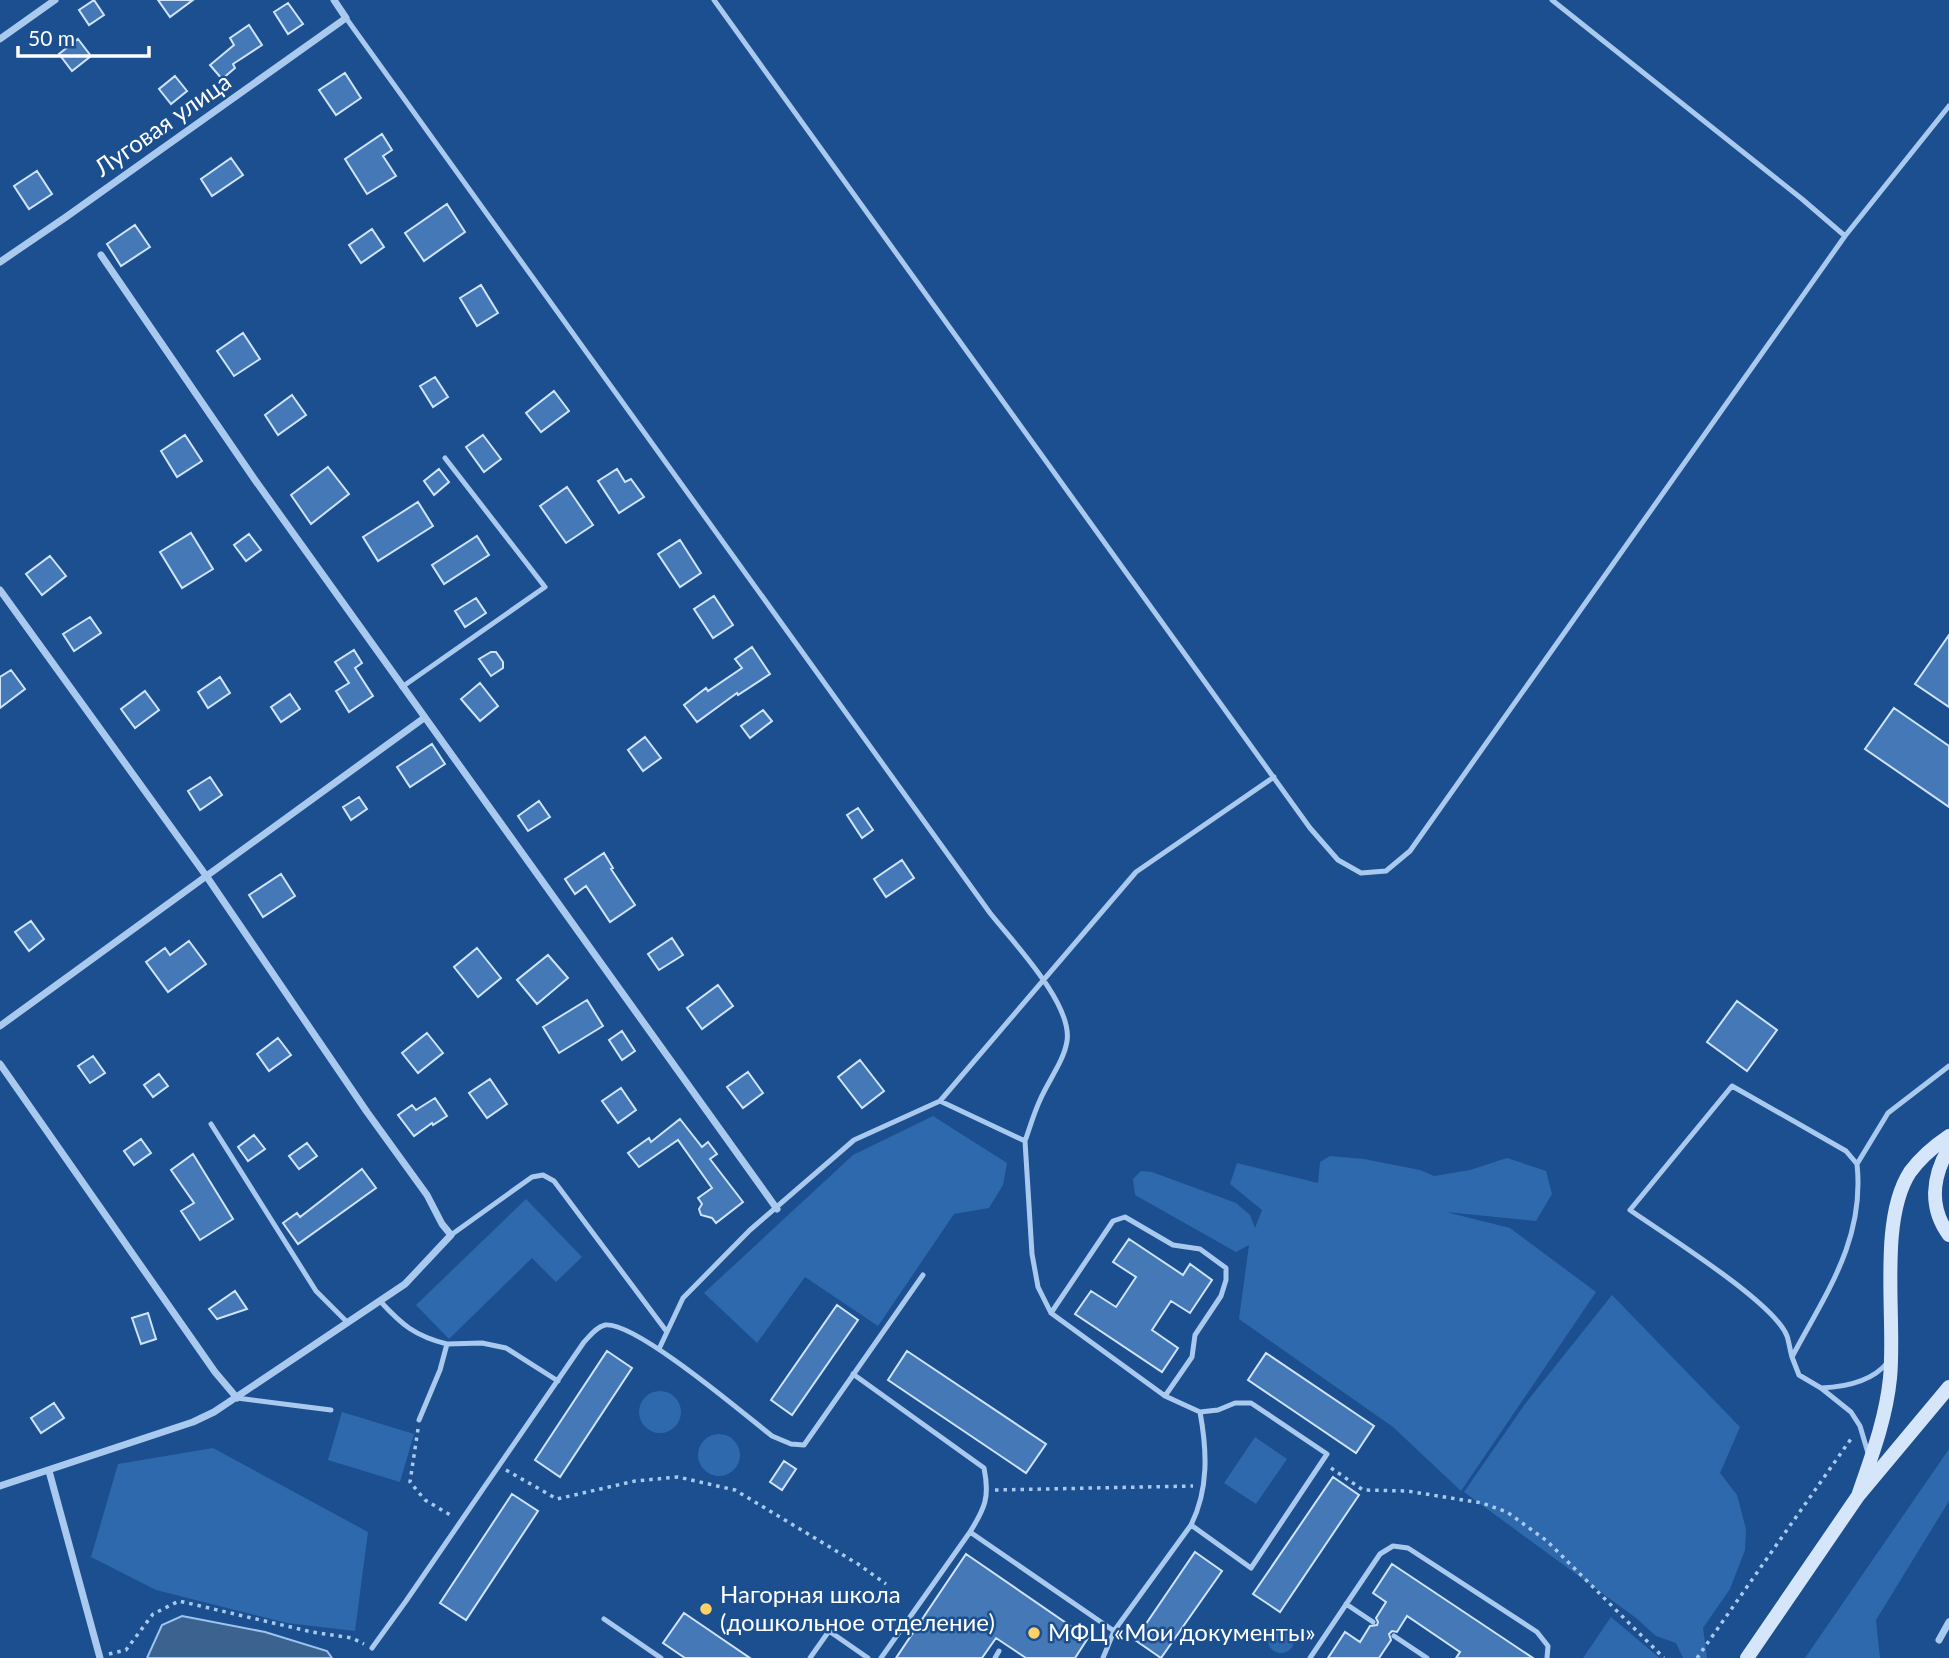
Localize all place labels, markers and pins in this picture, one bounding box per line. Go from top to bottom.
place label: Нагорная школа (дошкольное отделение) [720,1579,995,1636]
marker: Нагорная школа (дошкольное отделение) [698,1601,714,1617]
place label: МФЦ «Мои документы» [1048,1617,1316,1646]
marker: МФЦ «Мои документы» [1026,1625,1042,1641]

